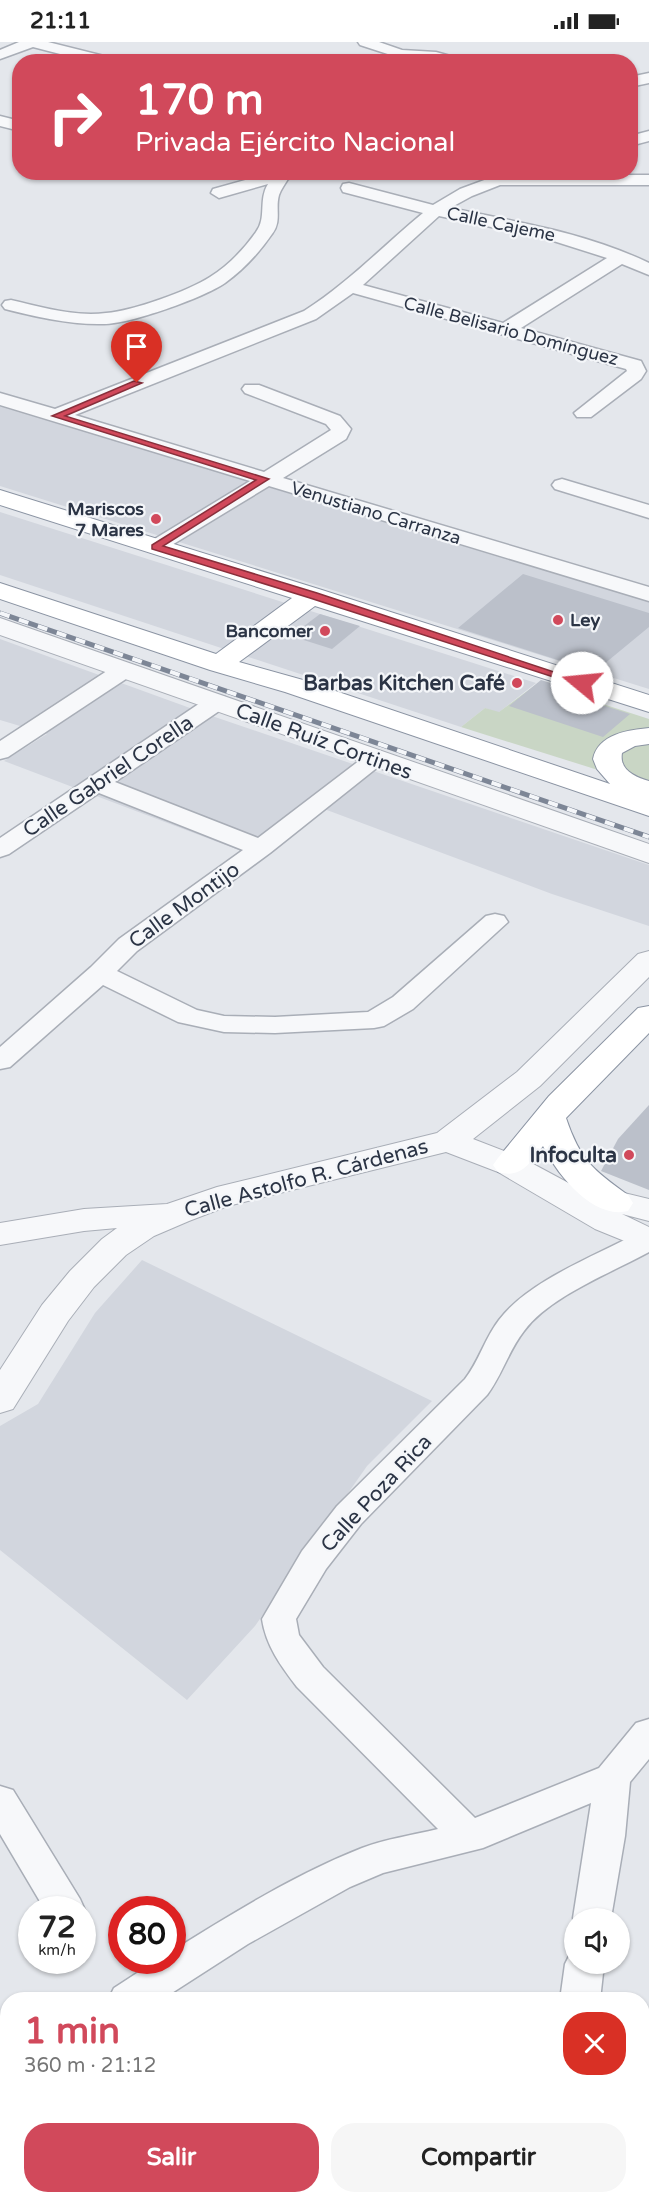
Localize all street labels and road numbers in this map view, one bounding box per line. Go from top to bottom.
street label: Calle Cajeme [445,202,557,246]
street label: Calle Belisario Domínguez [401,292,621,370]
street label: Venustiano Carranza [288,477,464,549]
street label: Calle Ruíz Cortines [232,698,416,785]
street label: Calle Gabriel Corella [18,710,198,843]
street label: Calle Montijo [124,857,245,954]
street label: Calle Astolfo R. Cárdenas [182,1134,431,1223]
street label: Calle Poza Rica [315,1429,437,1557]

